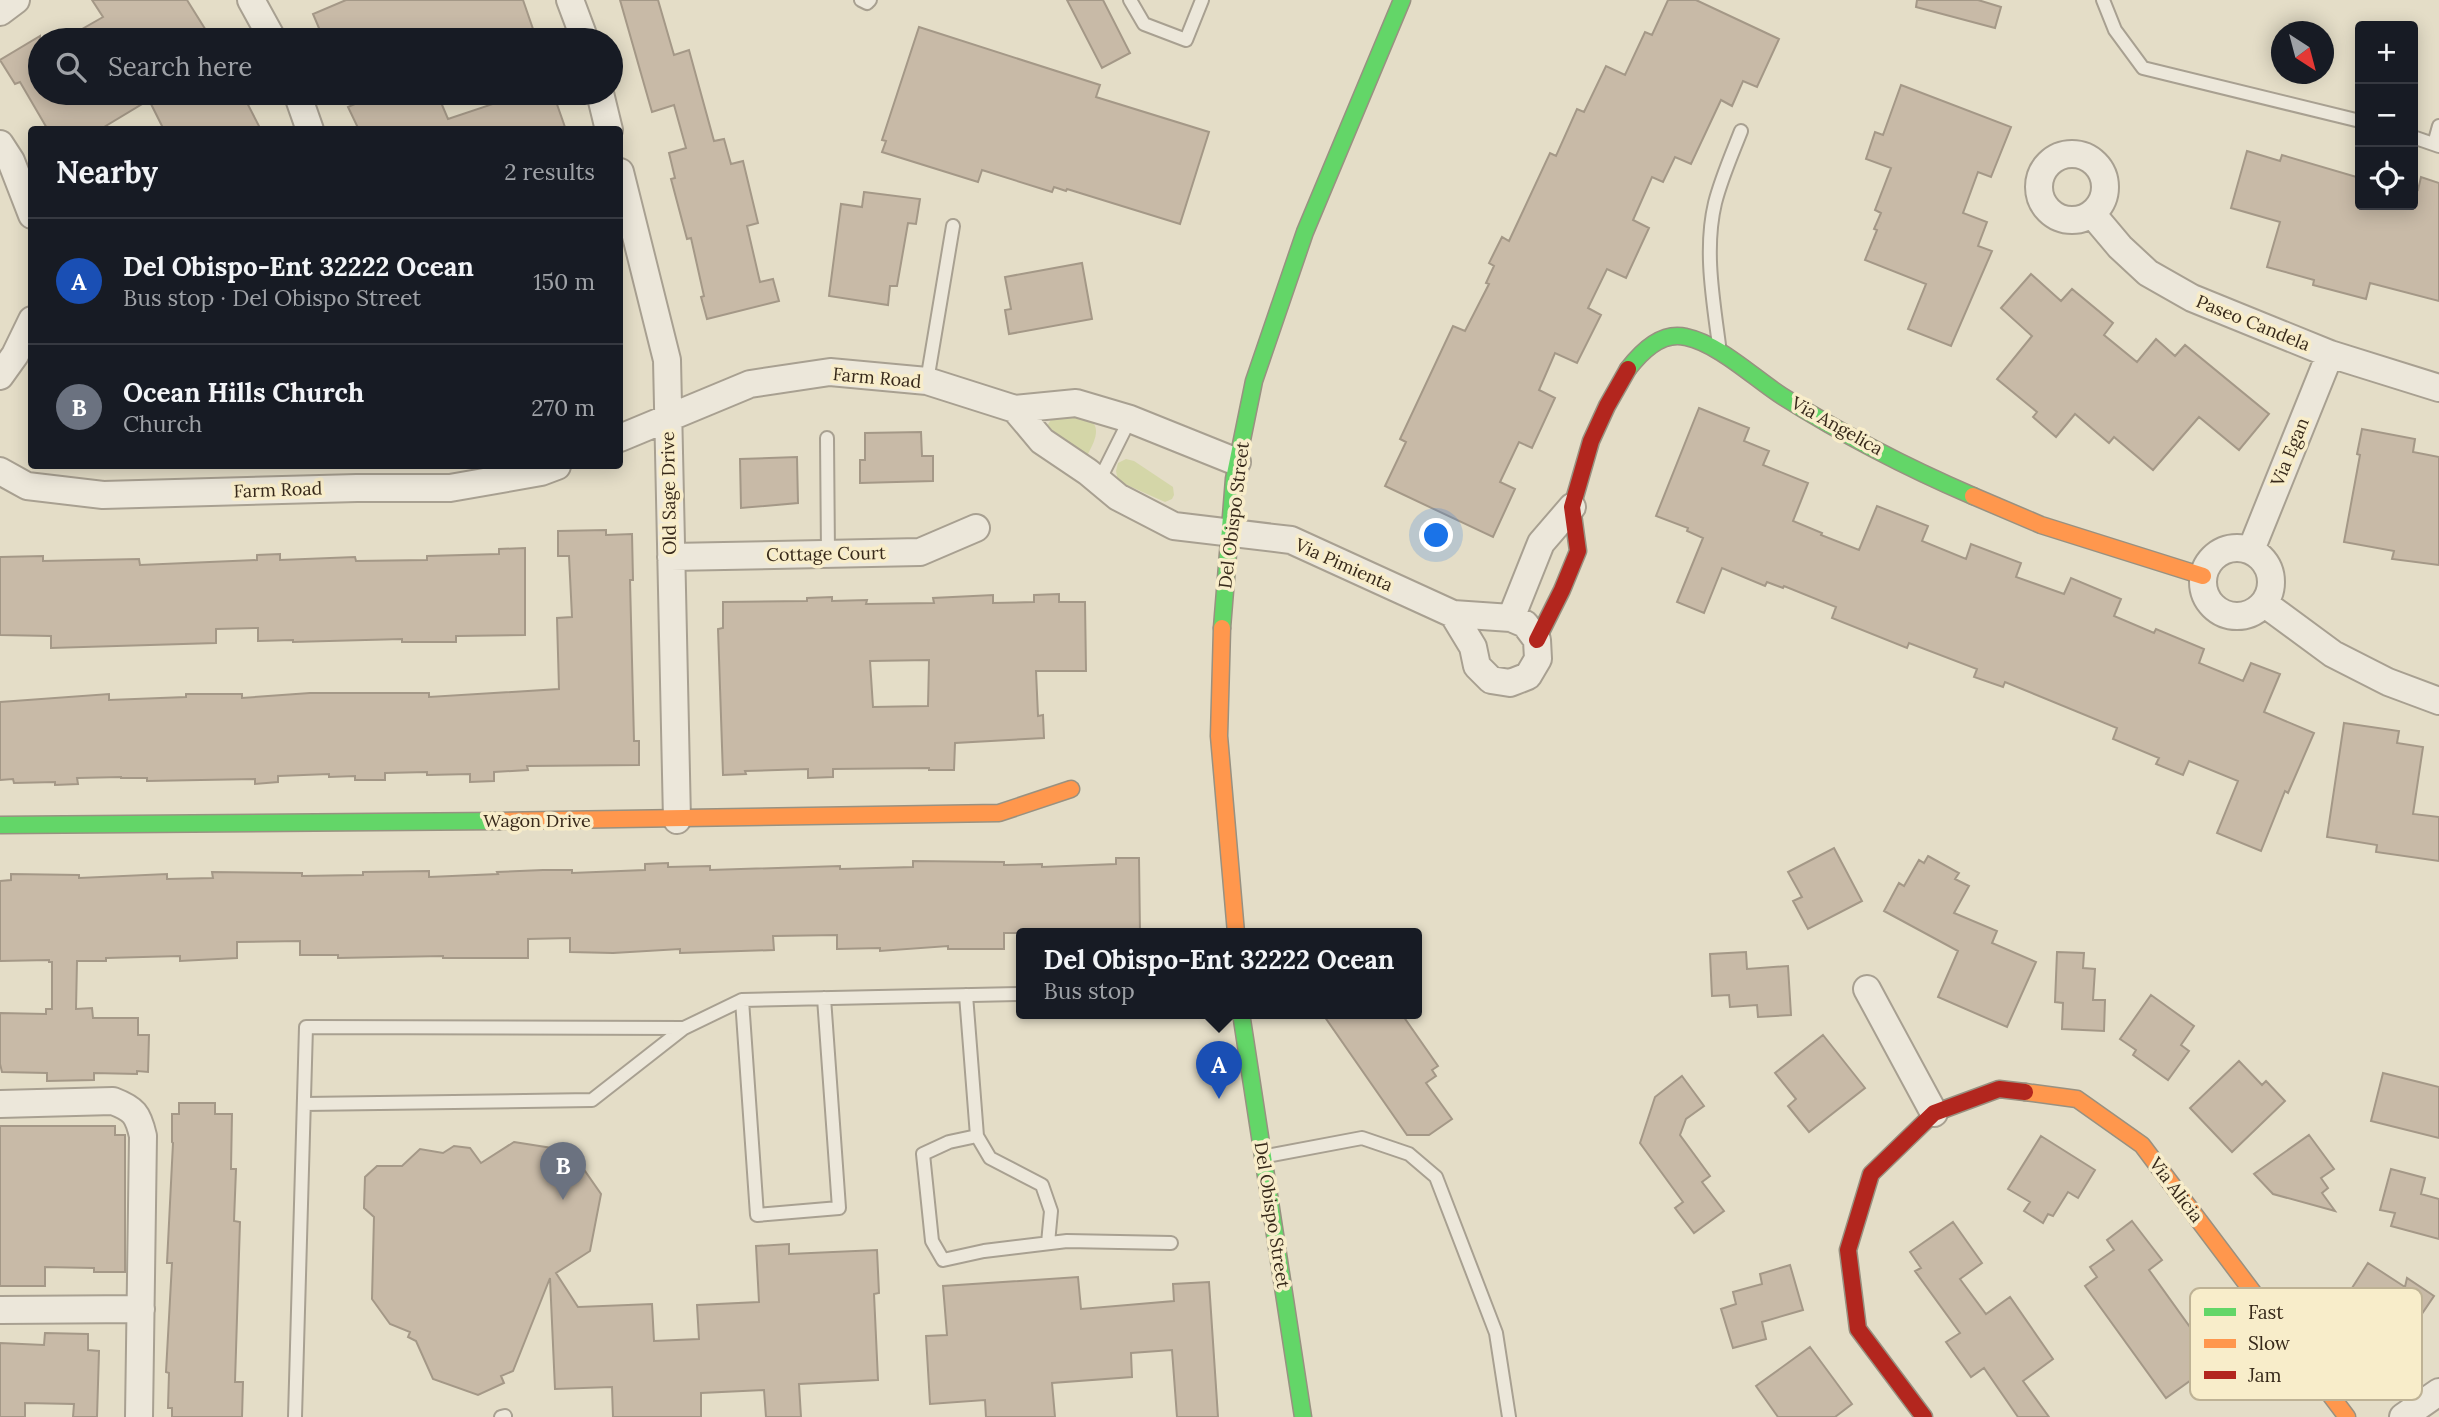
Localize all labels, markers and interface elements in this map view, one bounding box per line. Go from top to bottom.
north arrow [2271,21,2334,84]
map controls [2355,21,2418,210]
button: + [2355,21,2418,84]
search box [28,28,623,105]
icon: search [52,48,90,86]
text: Search here [108,50,252,83]
button: − [2355,84,2418,147]
button: locate [2355,147,2418,210]
text: Nearby [56,153,158,191]
text: 2 results [504,157,595,186]
text: Del Obispo-Ent 32222 Ocean [123,250,474,283]
text: A [71,267,87,296]
text: 150 m [533,267,595,296]
text: Bus stop · Del Obispo Street [123,283,421,312]
street label: Paseo Candela [2193,289,2314,356]
street label: Farm Road [832,362,923,393]
text: Ocean Hills Church [123,376,364,409]
street label: Via Angelica [1787,390,1887,460]
text: B [71,393,87,422]
text: 270 m [531,393,595,422]
text: Church [123,409,202,438]
street label: Via Egan [2265,414,2314,490]
street label: Old Sage Drive [656,431,681,555]
street label: Del Obispo Street [1213,440,1254,590]
street label: Farm Road [233,476,323,503]
your location [1419,518,1453,552]
street label: Via Pimienta [1291,532,1397,596]
street label: Cottage Court [766,541,886,566]
street label: Wagon Drive [483,809,591,832]
popup [1016,928,1422,1019]
text: Del Obispo-Ent 32222 Ocean [1044,943,1394,976]
text: Bus stop [1044,976,1135,1005]
pin: A [1196,1041,1242,1099]
street label: Del Obispo Street [1250,1140,1295,1290]
pin: B [540,1142,586,1200]
street label: Via Alicia [2144,1152,2208,1227]
legend [2190,1288,2422,1400]
text: Fast [2248,1300,2284,1324]
text: Slow [2248,1331,2291,1355]
text: Jam [2247,1363,2282,1387]

